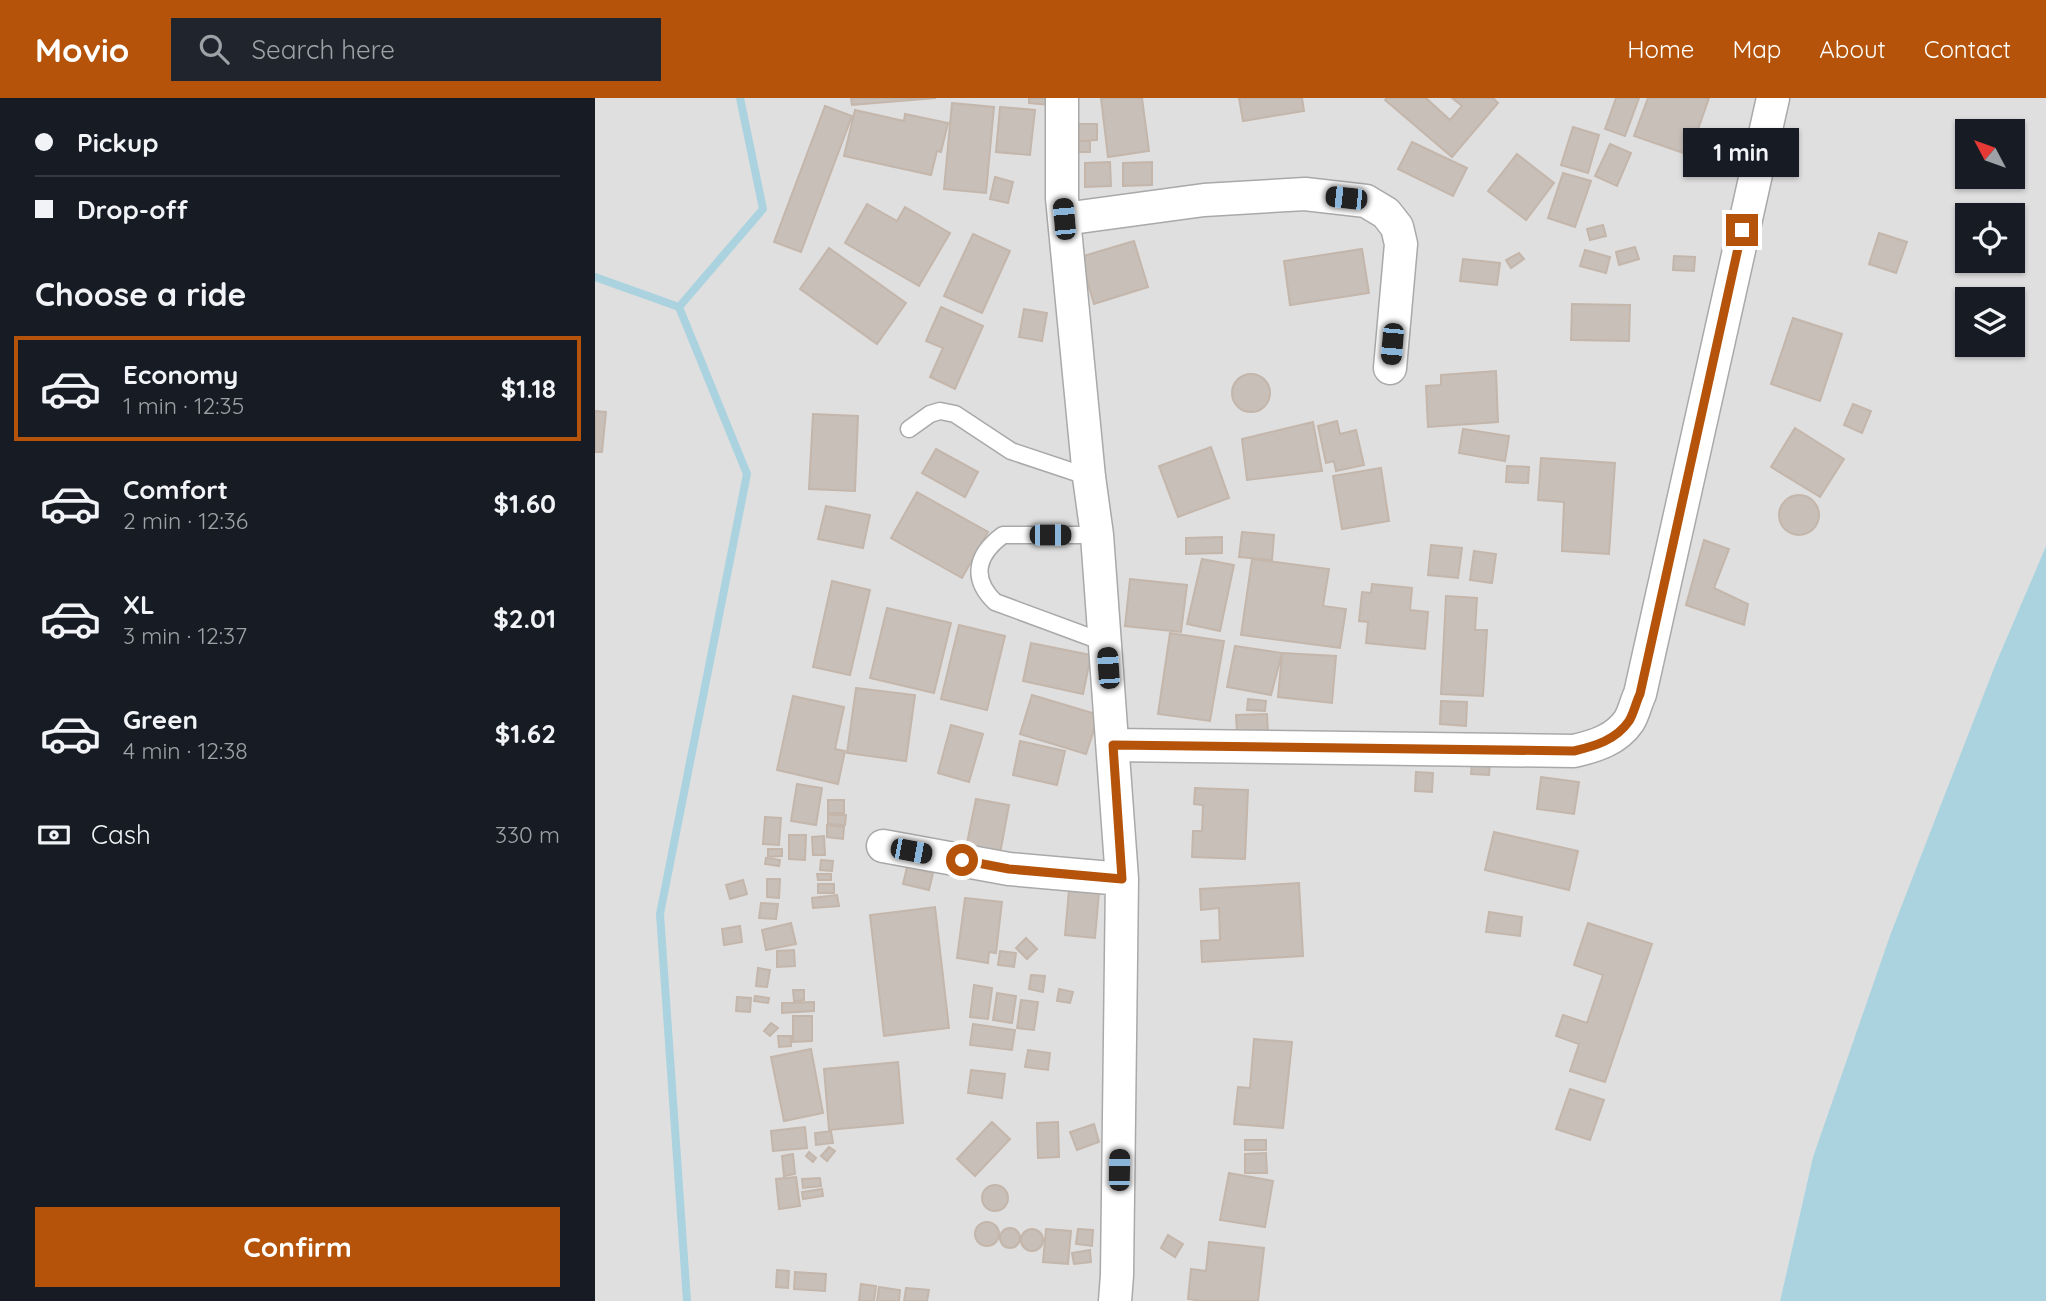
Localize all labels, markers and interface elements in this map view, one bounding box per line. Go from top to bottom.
search box [171,18,661,81]
text: Movio [35,29,129,70]
icon: search [195,30,233,68]
text: Search here [251,33,395,66]
text: Home [1627,34,1694,64]
text: Map [1732,34,1781,64]
text: About [1819,34,1886,64]
text: Contact [1924,34,2011,64]
north arrow [1955,119,2025,189]
map controls [1955,119,2025,357]
text: Pickup [77,126,159,159]
callout: 1 min [1684,129,1800,178]
text: 1 min [1713,138,1769,167]
car [1325,185,1368,211]
text: Drop-off [77,193,188,226]
car [1052,197,1077,241]
button: locate [1955,203,2025,273]
route end [1726,214,1758,246]
text: Choose a ride [35,274,247,314]
button: layers [1955,287,2025,357]
car [1380,322,1405,366]
icon: car [39,357,102,420]
text: Economy [123,358,238,391]
text: $1.18 [501,372,556,405]
text: 1 min · 12:35 [123,391,244,420]
icon: car [39,472,102,535]
text: Comfort [123,473,228,506]
text: $1.60 [494,487,556,520]
text: 2 min · 12:36 [123,506,248,535]
car [1030,525,1072,546]
icon: car [39,587,102,650]
text: XL [123,588,155,621]
text: $2.01 [493,602,556,635]
text: 3 min · 12:37 [123,621,247,650]
car [1097,646,1120,690]
icon: car [39,702,102,765]
text: Green [123,703,198,736]
text: $1.62 [495,717,556,750]
text: 4 min · 12:38 [123,736,248,765]
icon: cash [35,816,73,854]
text: Cash [91,818,151,851]
text: 330 m [495,820,560,849]
car [889,837,934,865]
route start [946,844,978,876]
car [1109,1149,1130,1191]
button: Confirm [35,1207,560,1287]

